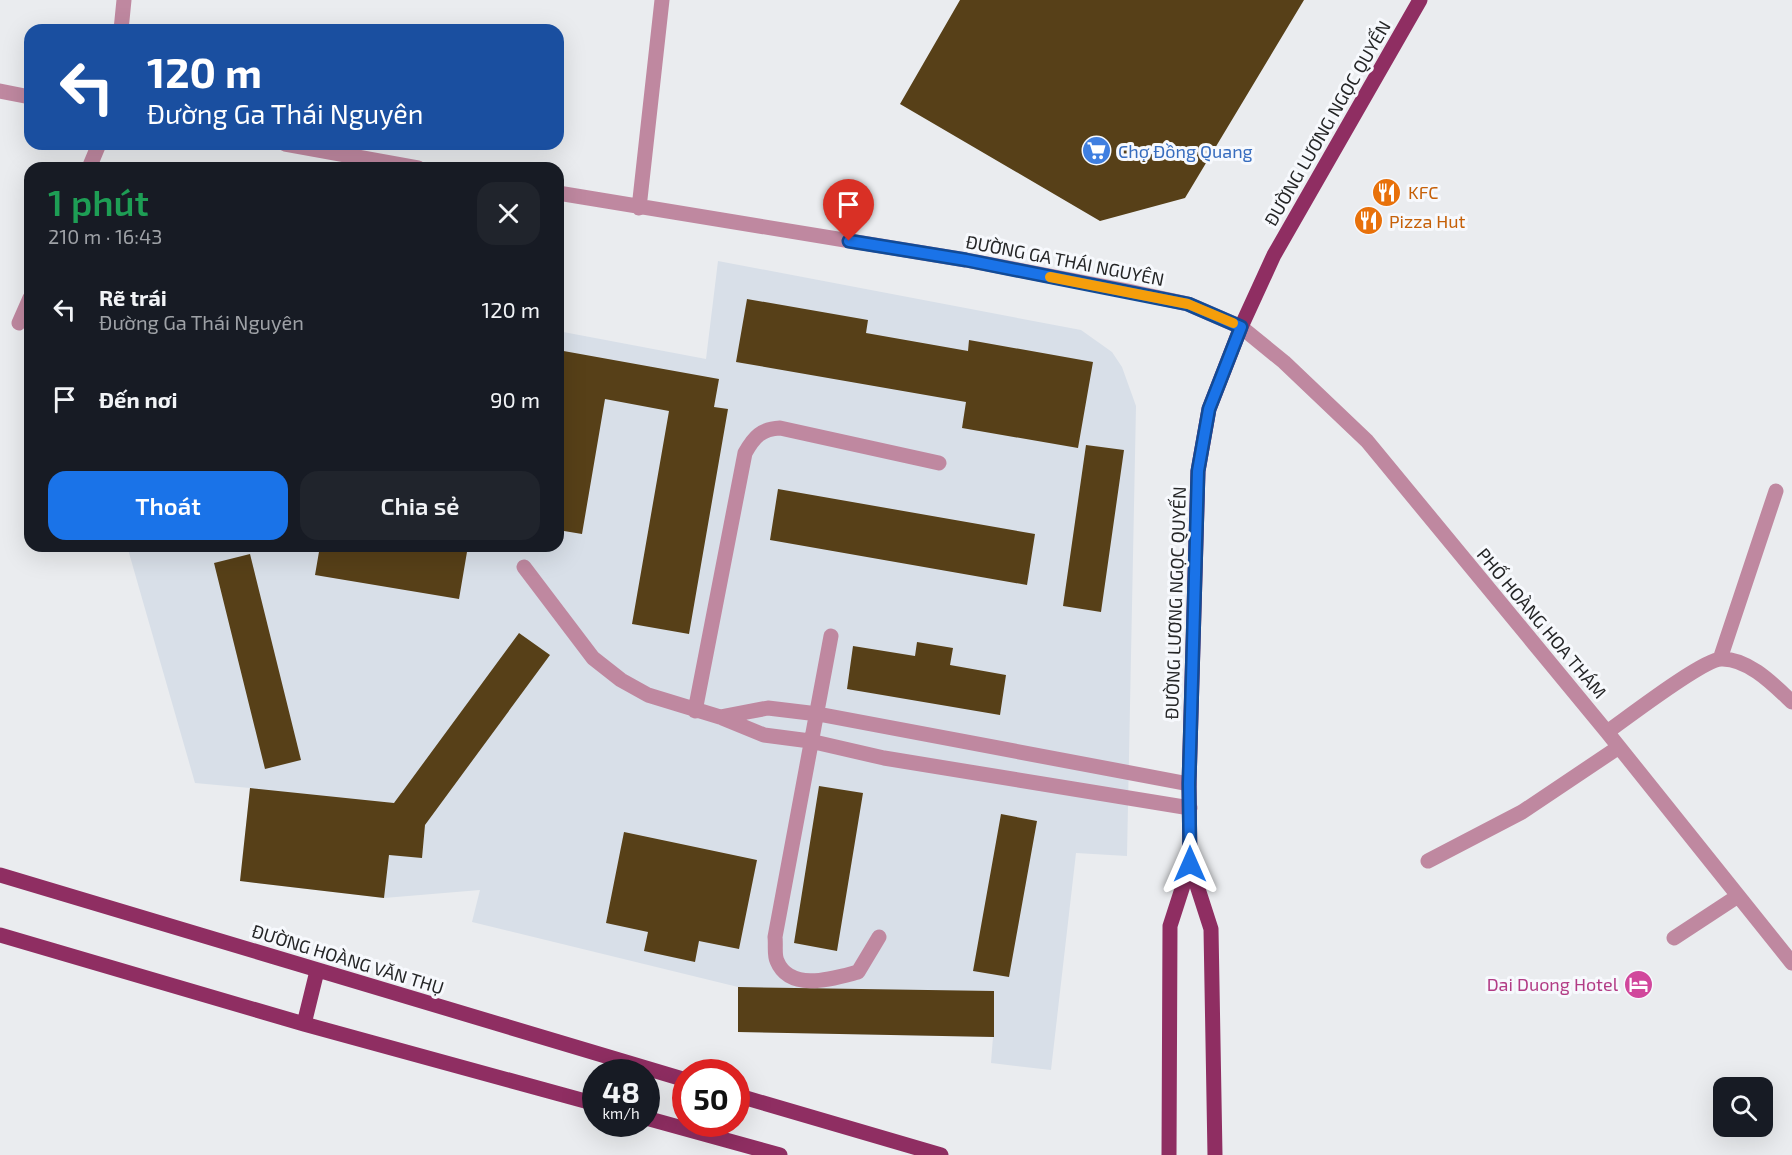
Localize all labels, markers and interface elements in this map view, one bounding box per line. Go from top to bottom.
street label: ĐƯỜNG LƯƠNG NGỌC QUYẾN [1259,16,1395,230]
text: 120 m [147,46,262,96]
icon: left [48,48,126,126]
text: Đường Ga Thái Nguyên [147,97,423,129]
supermarket icon: Chợ Đồng Quang [1081,135,1113,167]
place label: Chợ Đồng Quang [1118,140,1253,162]
restaurant icon: KFC [1371,176,1403,208]
pin [823,179,874,241]
text: 1 phút [48,180,149,223]
place label: KFC [1408,181,1438,203]
button: close [477,182,540,245]
icon: arrive [832,188,865,221]
restaurant icon: Pizza Hut [1352,205,1384,237]
place label: Pizza Hut [1389,210,1466,232]
text: 210 m · 16:43 [48,224,162,248]
street label: ĐƯỜNG GA THÁI NGUYÊN [964,230,1166,290]
text: Rẽ trái [99,284,167,310]
icon: left [48,293,81,326]
text: 120 m [481,296,540,322]
text: Đường Ga Thái Nguyên [99,310,304,334]
icon: arrive [48,383,81,416]
text: Đến nơi [99,386,177,412]
text: 90 m [490,386,540,412]
button: Thoát [48,471,288,540]
button: Chia sẻ [300,471,540,540]
street label: ĐƯỜNG LƯƠNG NGỌC QUYẾN [1160,486,1190,720]
street label: PHỐ HOÀNG HOA THÁM [1473,543,1611,703]
position arrow [1158,832,1222,896]
street label: ĐƯỜNG HOÀNG VĂN THỤ [249,919,447,999]
hotel icon: Dai Duong Hotel [1623,968,1655,1000]
place label: Dai Duong Hotel [1487,973,1619,995]
speed limit sign: 50 [672,1059,750,1137]
text: 48 [602,1073,640,1109]
map controls [1713,1077,1773,1137]
button: search [1713,1077,1773,1137]
text: km/h [602,1104,640,1122]

